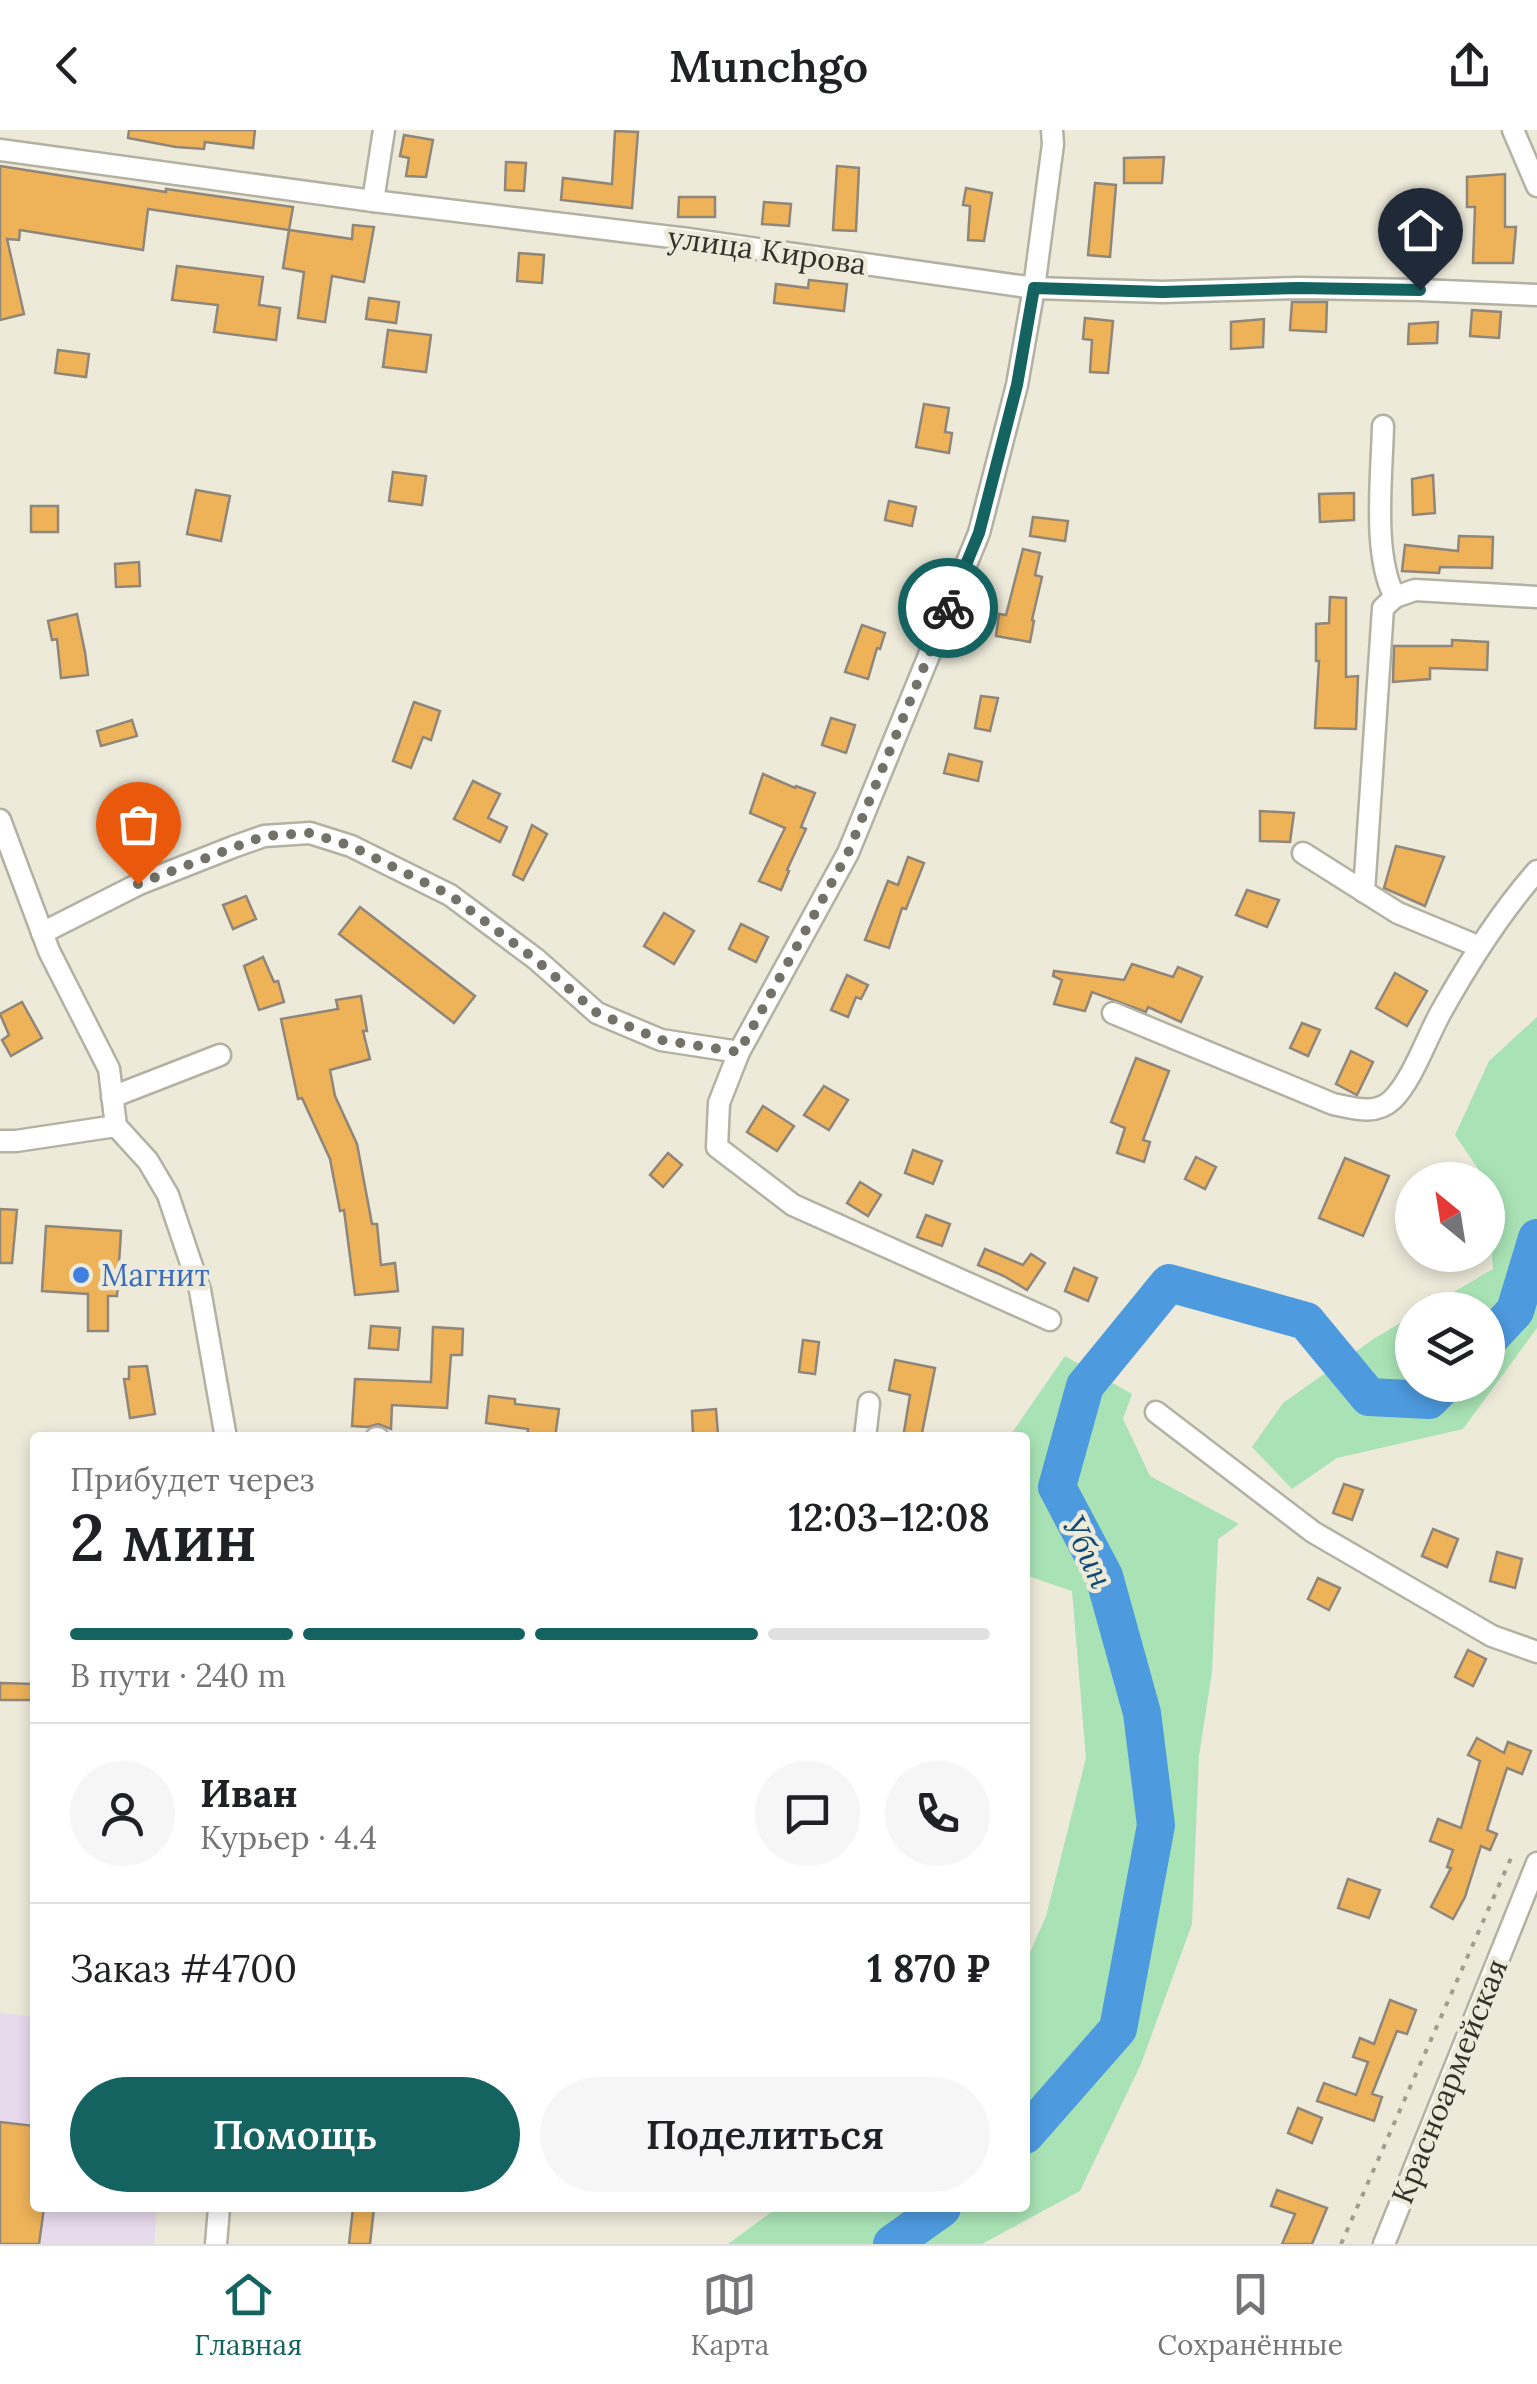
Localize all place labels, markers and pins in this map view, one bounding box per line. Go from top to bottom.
pin [1378,188,1463,291]
pin [96,782,181,885]
place label: Магнит [101,1256,210,1294]
marker: Магнит [70,1264,92,1286]

